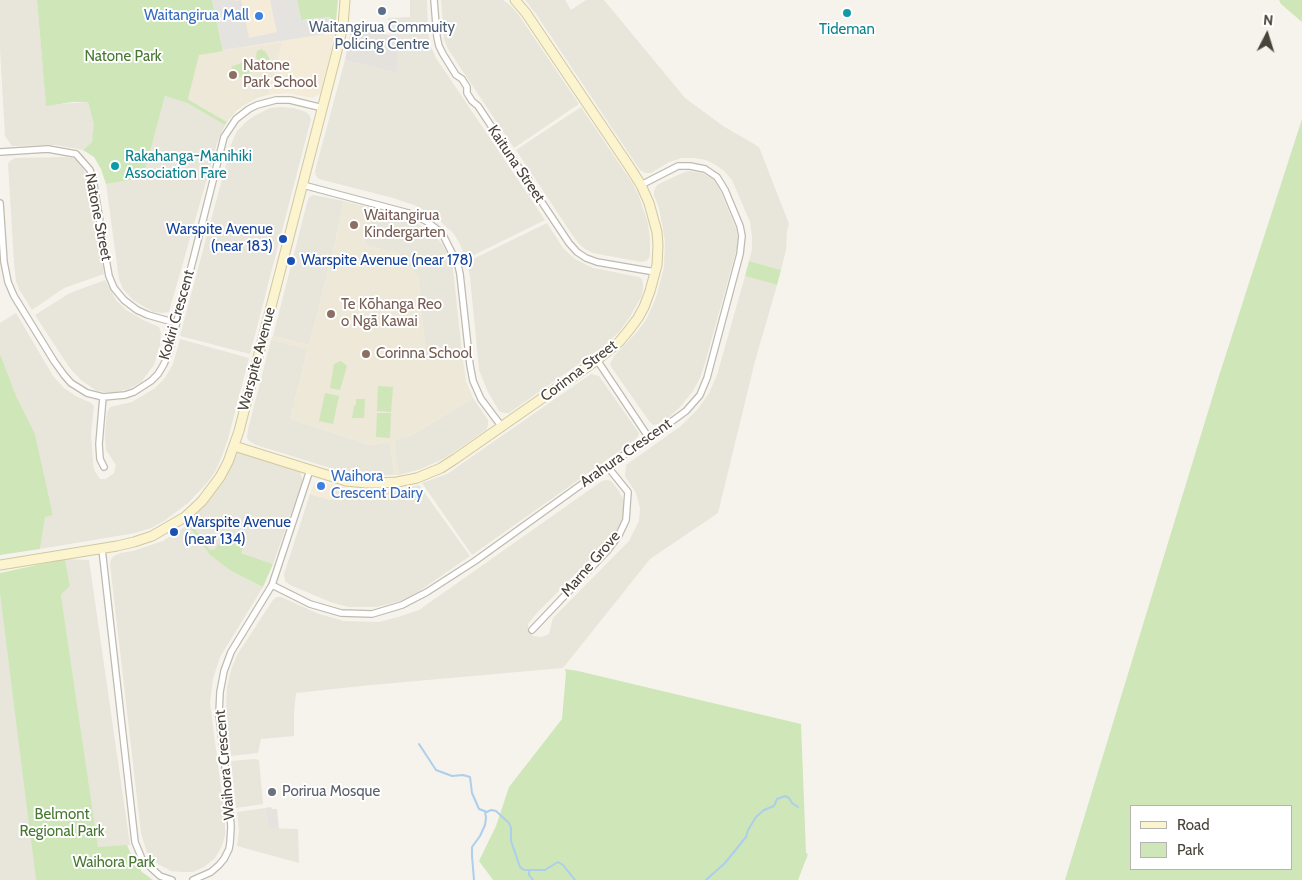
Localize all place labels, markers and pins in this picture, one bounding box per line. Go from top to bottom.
marker: Waitangirua Commuity Policing Centre [376,5,388,17]
place label: Waitangirua Mall [144,7,249,25]
marker: Tideman [841,7,853,19]
marker: Waitangirua Mall [253,10,265,22]
place label: Waitangirua Commuity Policing Centre [309,19,455,54]
place label: Tideman [819,21,875,39]
place label: Natone Park School [243,57,317,92]
marker: Natone Park School [227,69,239,81]
place label: Rakahanga-Manihiki Association Fare [125,148,252,183]
marker: Rakahanga-Manihiki Association Fare [109,160,121,172]
place label: Waitangirua Kindergarten [364,207,446,242]
marker: Waitangirua Kindergarten [348,219,360,231]
place label: Warspite Avenue (near 183) [166,221,273,256]
marker: Warspite Avenue (near 183) [277,233,289,245]
place label: Warspite Avenue (near 178) [301,252,473,270]
marker: Warspite Avenue (near 178) [285,255,297,267]
place label: Te Kōhanga Reo o Ngā Kawai [341,296,442,331]
marker: Te Kōhanga Reo o Ngā Kawai [325,308,337,320]
place label: Corinna School [376,345,472,363]
marker: Corinna School [360,348,372,360]
place label: Waihora Crescent Dairy [331,468,423,503]
marker: Waihora Crescent Dairy [315,480,327,492]
place label: Warspite Avenue (near 134) [184,514,291,549]
marker: Warspite Avenue (near 134) [168,526,180,538]
place label: Porirua Mosque [282,783,380,801]
marker: Porirua Mosque [266,786,278,798]

